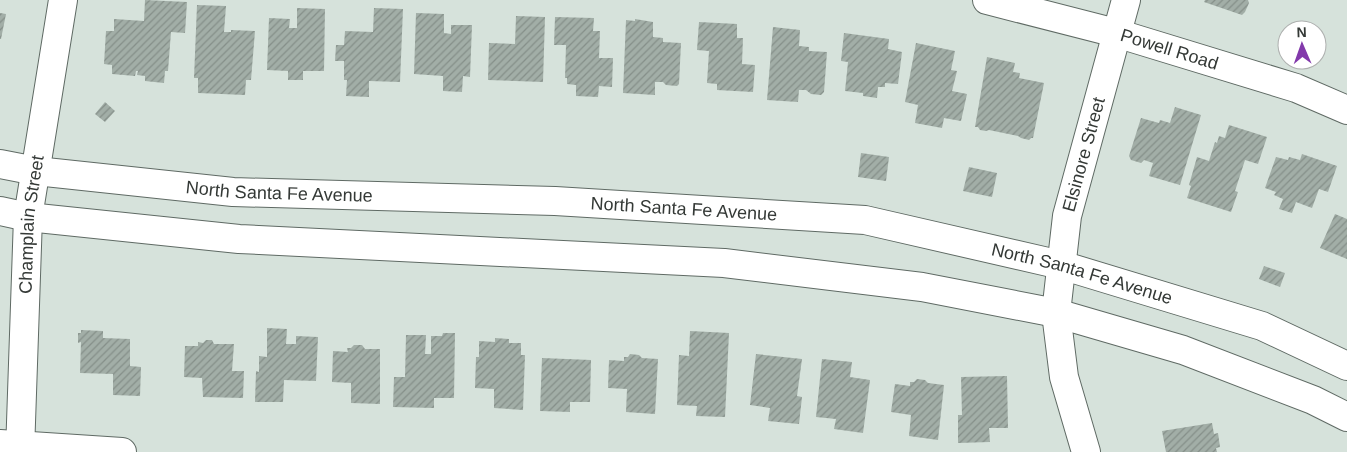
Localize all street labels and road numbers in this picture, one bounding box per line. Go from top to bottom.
street label: Powell Road [1118,25,1221,74]
street label: Elsinore Street [1059,95,1109,214]
street label: Champlain Street [15,154,48,294]
street label: North Santa Fe Avenue [185,177,373,206]
street label: North Santa Fe Avenue [590,193,778,225]
street label: North Santa Fe Avenue [989,239,1175,308]

